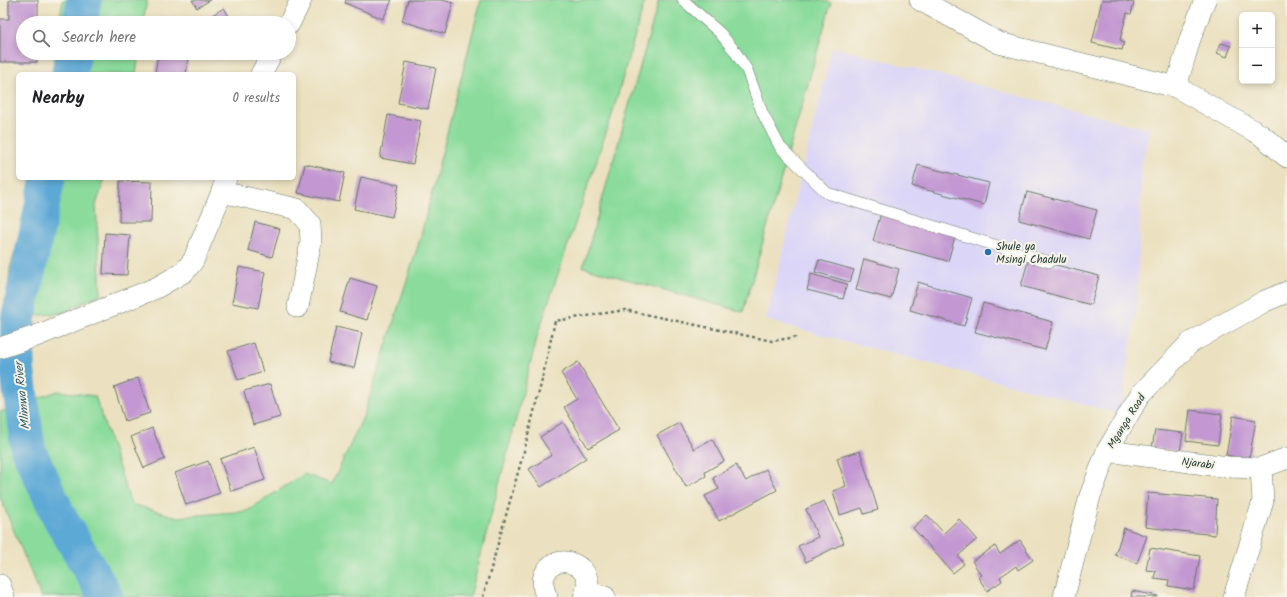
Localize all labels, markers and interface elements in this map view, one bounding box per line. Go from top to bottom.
map controls [1239,12,1275,84]
button: + [1239,12,1275,48]
search box [16,16,296,60]
text: Search here [62,26,136,50]
icon: search [30,27,52,49]
button: − [1239,48,1275,84]
text: Nearby [32,85,84,112]
text: 0 results [233,88,280,109]
place label: Shule ya Msingi Chadulu [996,238,1067,269]
marker: Shule ya Msingi Chadulu [983,247,993,257]
water label: Mlimwa River [9,358,35,431]
street label: Mganga Road [1103,390,1151,452]
street label: Njarabi [1180,453,1216,475]

